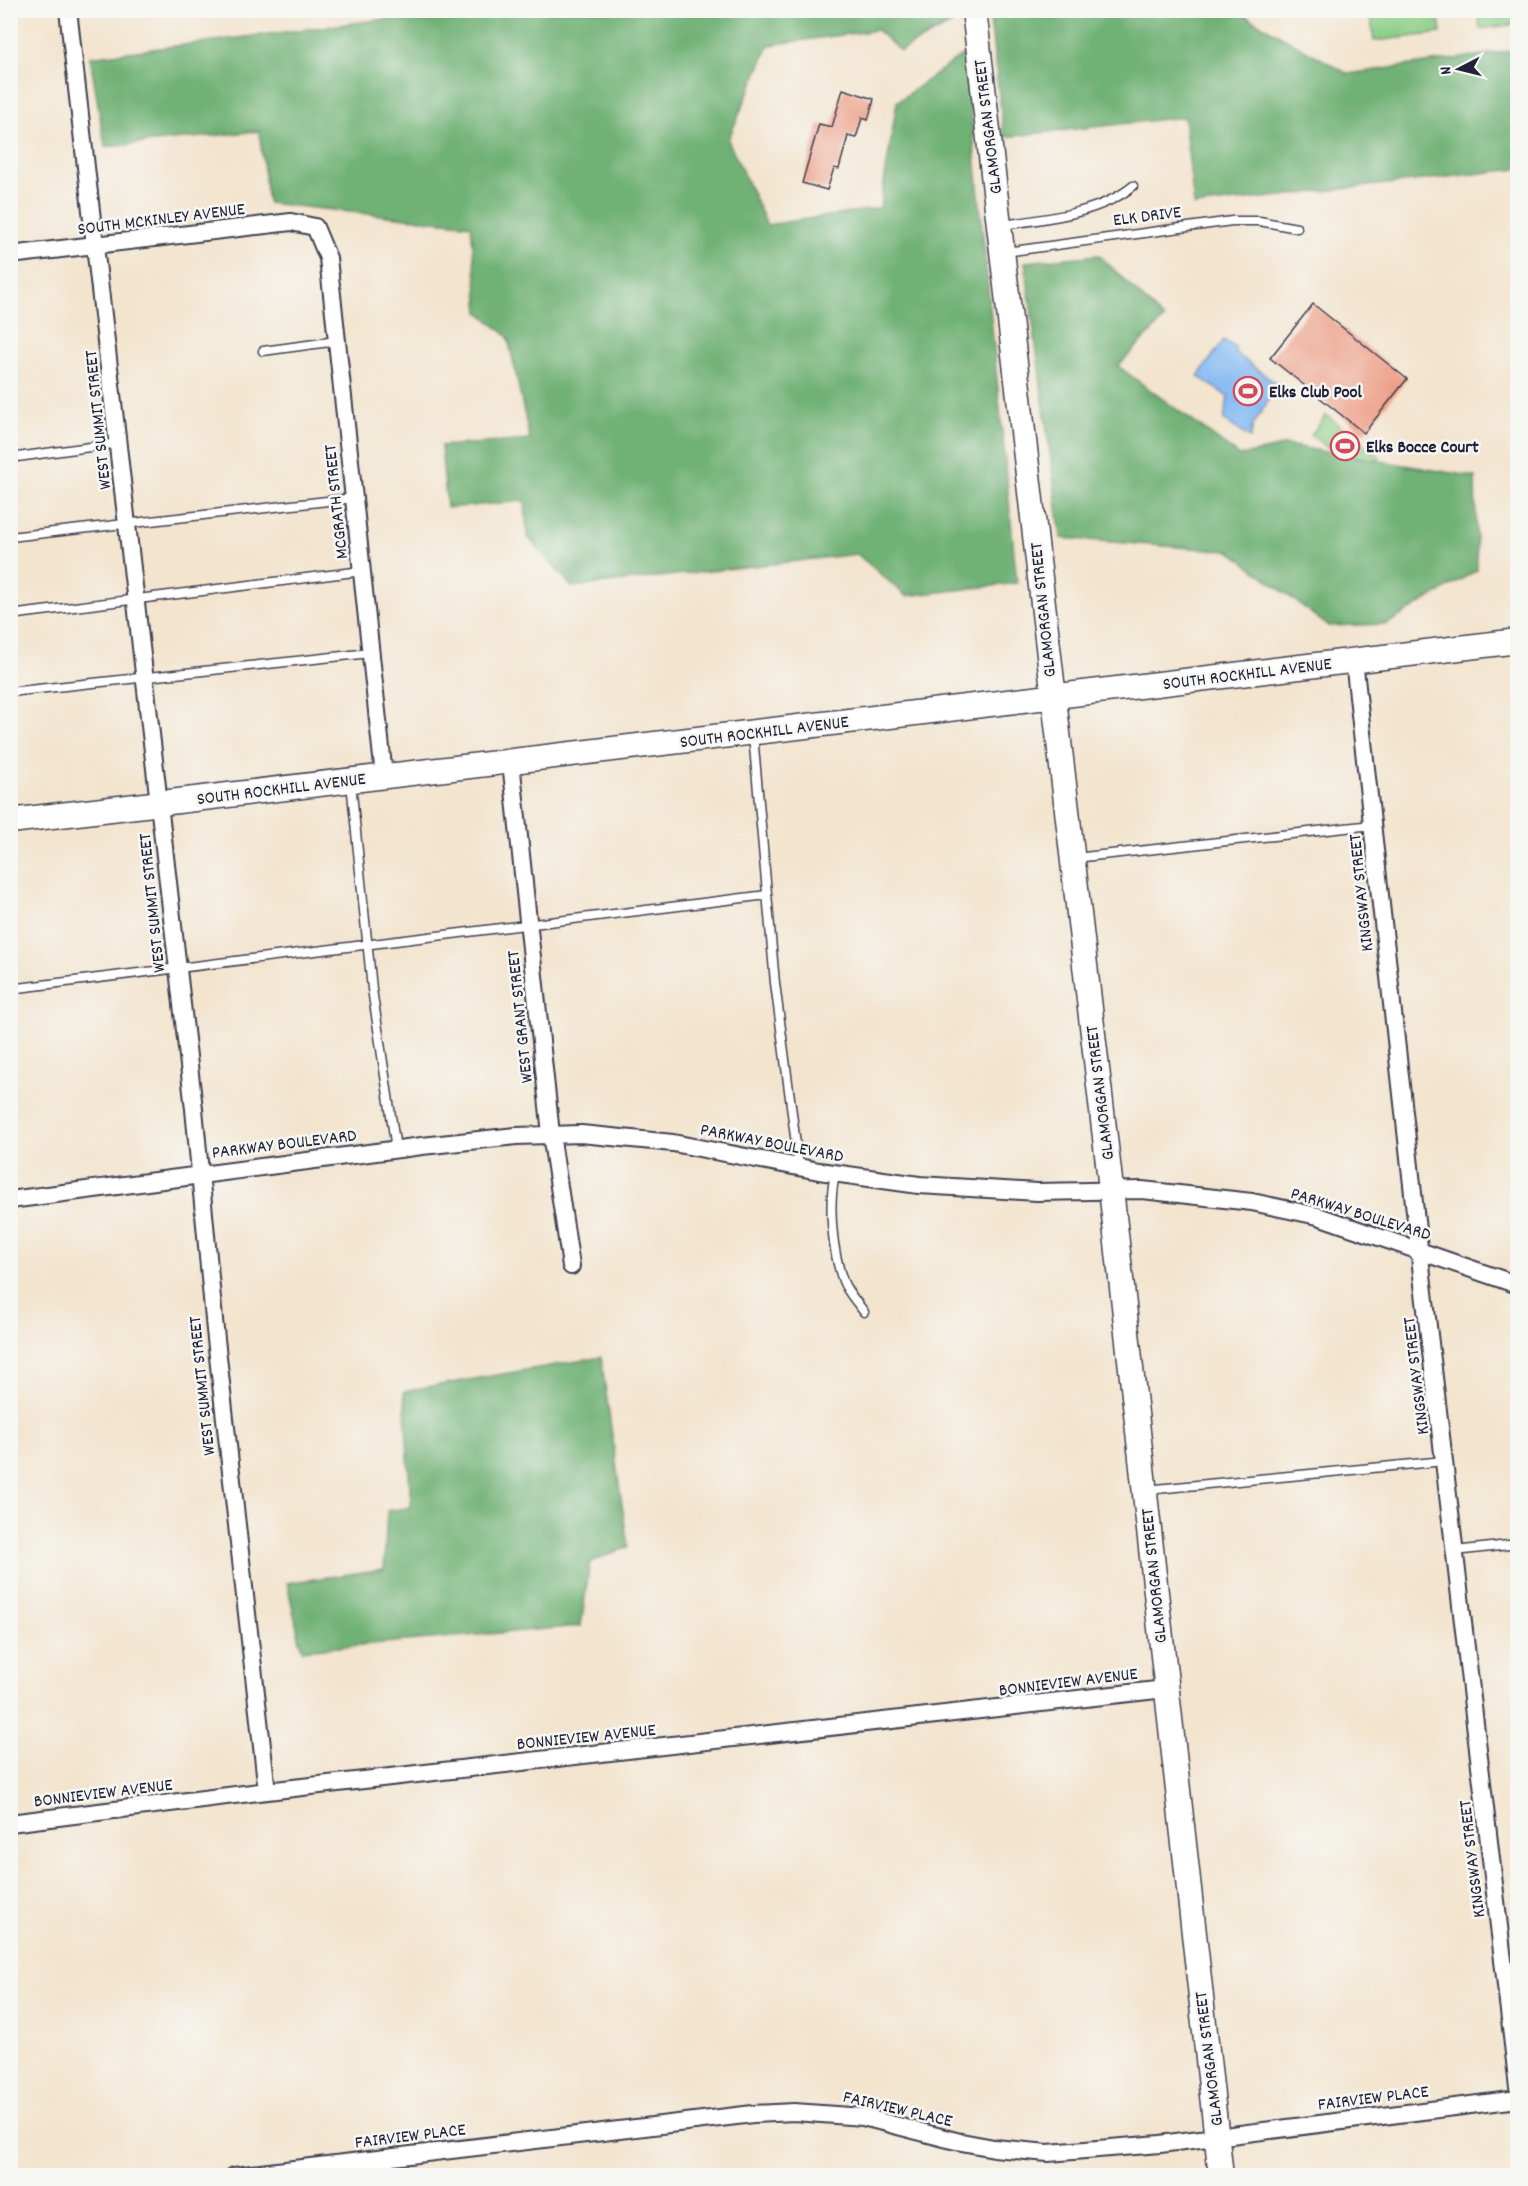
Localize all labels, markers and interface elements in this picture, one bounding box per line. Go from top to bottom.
north arrow [1429,39,1489,99]
street label: GLAMORGAN STREET [969,58,1010,195]
text: N [1435,65,1458,76]
street label: SOUTH MCKINLEY AVENUE [76,198,246,243]
street label: ELK DRIVE [1112,201,1183,234]
street label: WEST SUMMIT STREET [80,349,119,491]
sports icon: Elks Club Pool [1232,375,1264,407]
place label: Elks Club Pool [1269,381,1363,406]
sports icon: Elks Bocce Court [1329,430,1361,462]
place label: Elks Bocce Court [1366,436,1479,461]
street label: MCGRATH STREET [319,443,356,560]
street label: GLAMORGAN STREET [1025,541,1064,678]
street label: SOUTH ROCKHILL AVENUE [1161,653,1333,698]
street label: SOUTH ROCKHILL AVENUE [678,711,850,756]
street label: SOUTH ROCKHILL AVENUE [195,768,367,813]
street label: WEST SUMMIT STREET [134,832,173,974]
street label: KINGSWAY STREET [1344,833,1381,953]
street label: WEST GRANT STREET [502,949,541,1084]
street label: GLAMORGAN STREET [1081,1024,1122,1161]
street label: PARKWAY BOULEVARD [698,1118,845,1171]
street label: PARKWAY BOULEVARD [211,1124,358,1167]
street label: PARKWAY BOULEVARD [1287,1182,1434,1249]
street label: WEST SUMMIT STREET [184,1315,223,1457]
street label: KINGSWAY STREET [1398,1316,1437,1436]
street label: GLAMORGAN STREET [1136,1507,1175,1644]
street label: BONNIEVIEW AVENUE [997,1663,1139,1704]
street label: BONNIEVIEW AVENUE [516,1719,657,1758]
street label: BONNIEVIEW AVENUE [32,1774,174,1815]
street label: KINGSWAY STREET [1454,1799,1493,1919]
street label: GLAMORGAN STREET [1190,1990,1231,2127]
street label: FAIRVIEW PLACE [1316,2080,1430,2119]
street label: FAIRVIEW PLACE [840,2086,955,2135]
street label: FAIRVIEW PLACE [353,2118,467,2157]

